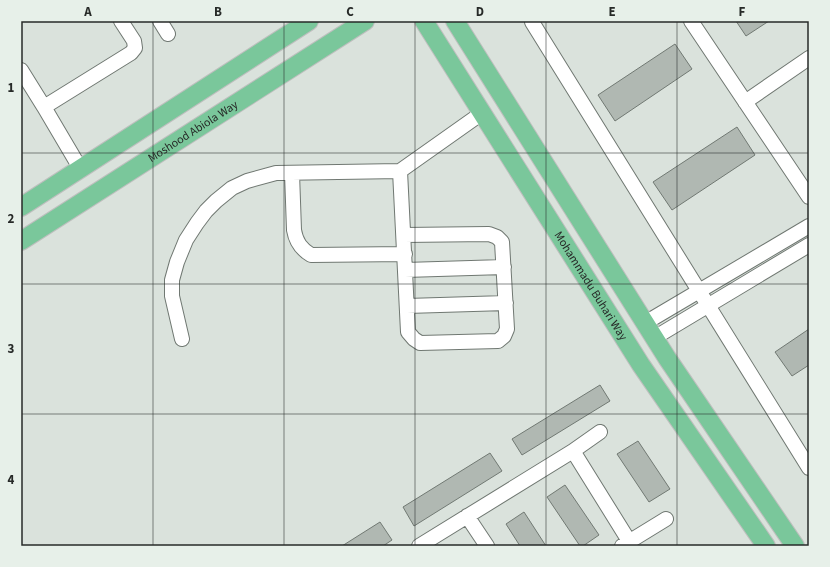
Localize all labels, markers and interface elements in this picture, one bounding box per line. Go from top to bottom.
text: A [83,3,92,21]
text: B [214,3,222,21]
text: C [346,3,354,21]
text: D [476,3,484,21]
text: E [608,3,616,21]
text: F [739,3,746,21]
text: 1 [8,79,15,97]
street label: Moshood Abiola Way [145,96,242,167]
text: 2 [8,210,15,228]
street label: Mohammadu Buhari Way [550,228,632,344]
text: 3 [8,340,15,358]
text: 4 [8,471,15,489]

